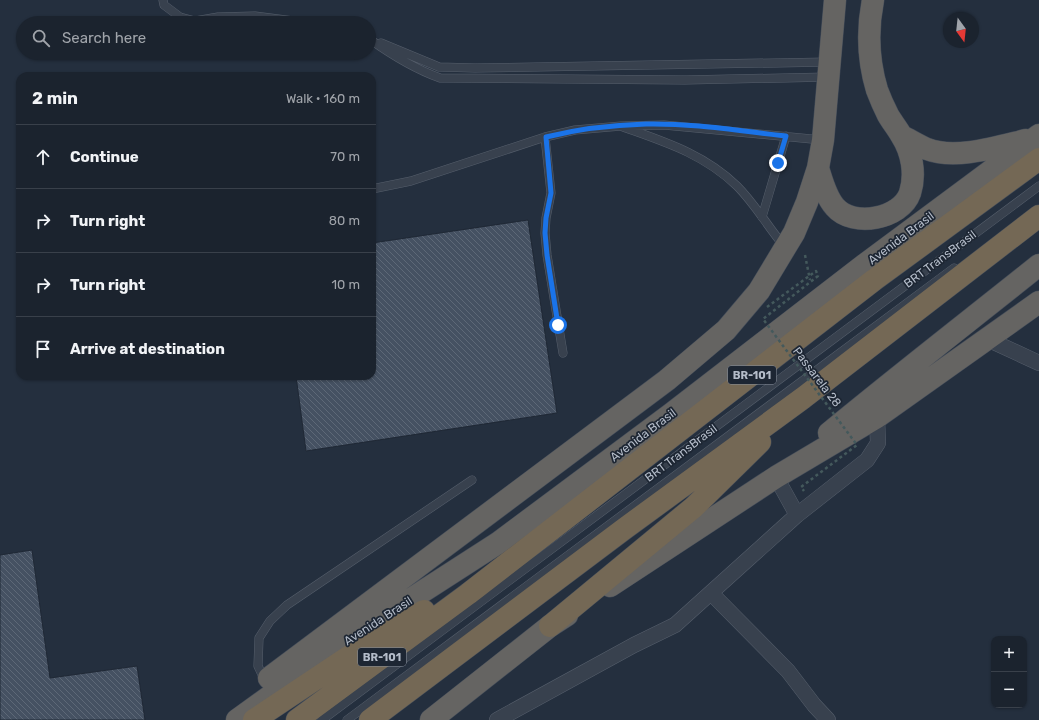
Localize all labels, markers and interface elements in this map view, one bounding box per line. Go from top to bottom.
north arrow [943,12,979,48]
search box [16,16,376,60]
icon: search [30,27,52,49]
text: Search here [62,29,146,47]
text: 2 min [32,88,78,108]
text: Walk · 160 m [286,91,360,106]
icon: ahead [32,146,54,168]
text: Continue [70,148,139,166]
text: 70 m [330,149,360,164]
route end [769,154,787,172]
street label: Avenida Brasil [865,209,937,267]
icon: right [32,210,54,232]
text: Turn right [70,212,145,230]
text: 80 m [329,213,360,228]
street label: BRT TransBrasil [901,227,979,291]
icon: right [32,274,54,296]
text: Turn right [70,276,145,294]
text: 10 m [331,277,360,292]
route start [549,316,567,334]
icon: arrive [32,338,54,360]
text: Arrive at destination [70,340,225,358]
street label: Passarela 28 [790,344,844,410]
road number: BR-101 [728,366,776,384]
street label: Avenida Brasil [607,406,679,464]
street label: BRT TransBrasil [642,421,720,485]
street label: Avenida Brasil [341,594,415,648]
map controls [991,636,1027,708]
button: + [991,636,1027,672]
road number: BR-101 [358,648,406,666]
button: − [991,672,1027,708]

